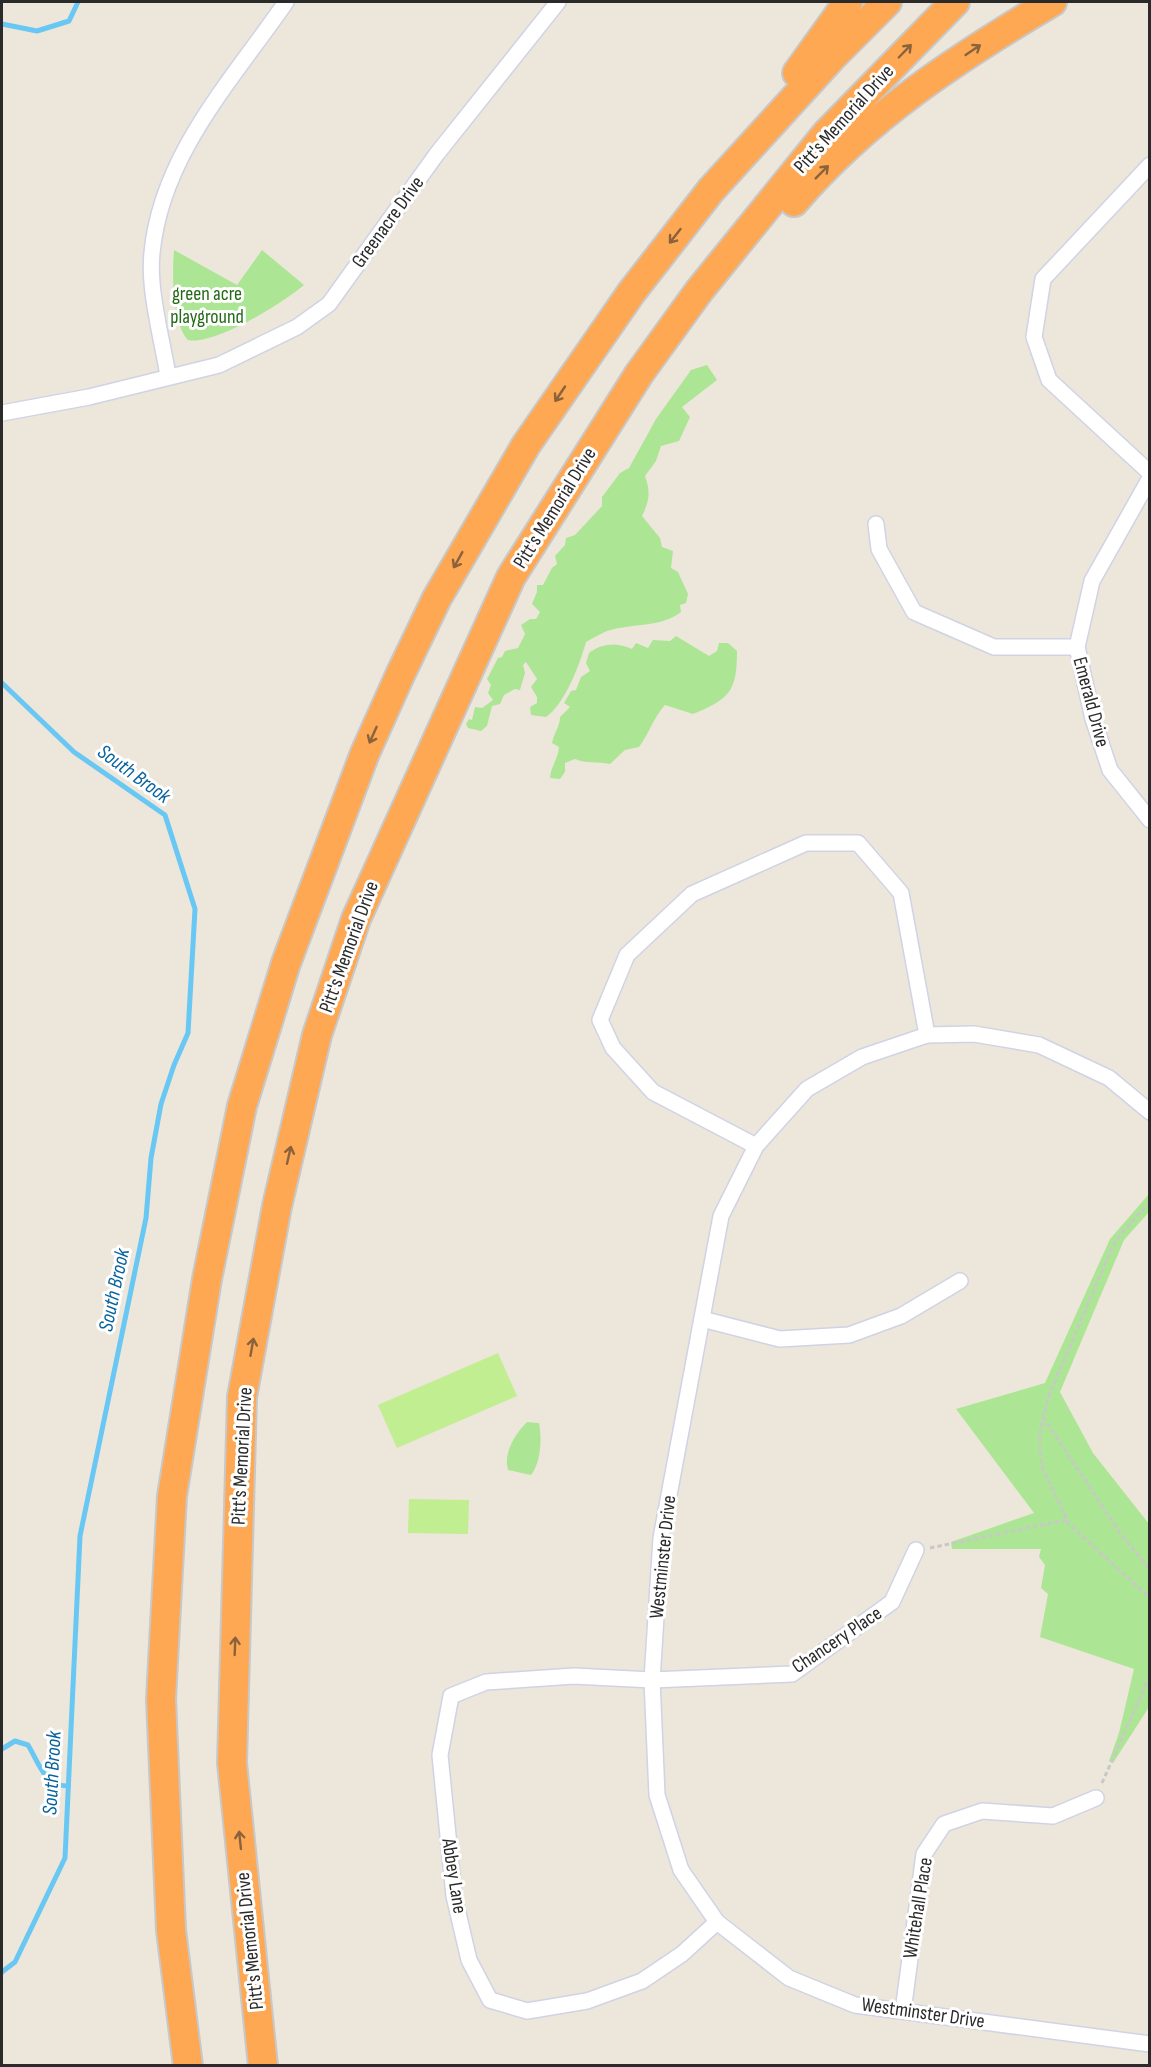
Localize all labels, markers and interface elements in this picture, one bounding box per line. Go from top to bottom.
one-way arrow [898,44,912,59]
one-way arrow [965,44,981,56]
street label: Pitt's Memorial Drive [789,60,899,178]
one-way arrow [814,165,829,179]
street label: Greenacre Drive [347,172,429,272]
one-way arrow [668,228,681,244]
park label: green acre playground [170,282,244,329]
one-way arrow [554,385,566,402]
street label: Pitt's Memorial Drive [508,443,602,573]
one-way arrow [452,551,464,568]
street label: Emerald Drive [1067,654,1115,750]
one-way arrow [367,726,378,744]
water label: South Brook [93,739,176,809]
street label: Pitt's Memorial Drive [314,878,384,1016]
one-way arrow [284,1146,296,1165]
water label: South Brook [93,1245,135,1334]
one-way arrow [246,1337,257,1357]
street label: Pitt's Memorial Drive [226,1387,258,1525]
street label: Westminster Drive [645,1494,681,1620]
street label: Chancery Place [788,1601,886,1679]
one-way arrow [230,1636,241,1656]
water label: South Brook [37,1729,67,1816]
one-way arrow [234,1831,245,1851]
street label: Abbey Lane [436,1836,472,1915]
street label: Whitehall Place [898,1856,938,1960]
street label: Pitt's Memorial Drive [231,1871,269,2011]
street label: Westminster Drive [860,1992,986,2034]

